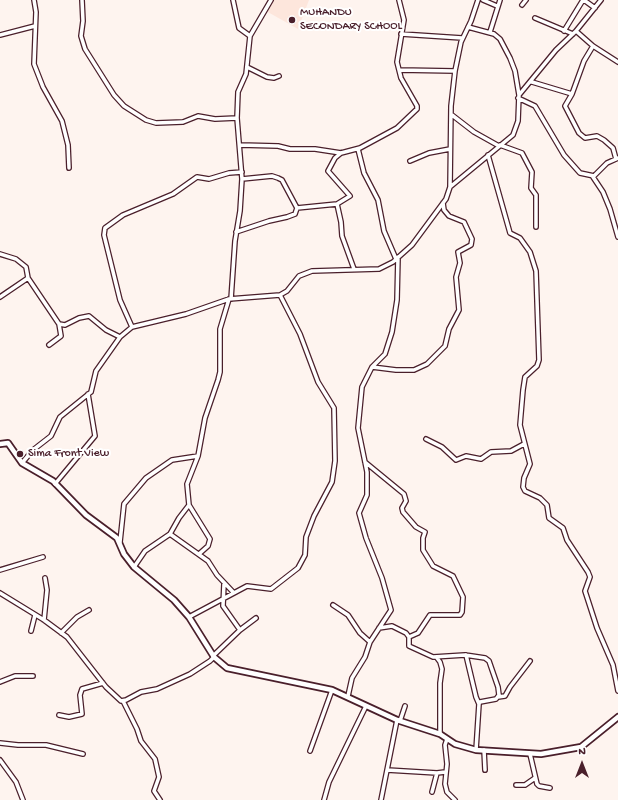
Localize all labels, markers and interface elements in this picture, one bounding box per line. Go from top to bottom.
place label: MUHANDU SECONDARY SCHOOL [300,6,402,34]
marker: MUHANDU SECONDARY SCHOOL [287,15,297,25]
place label: Sima Front View [28,447,109,461]
marker: Sima Front View [15,449,25,459]
north arrow [562,744,602,784]
text: N [578,746,586,758]

